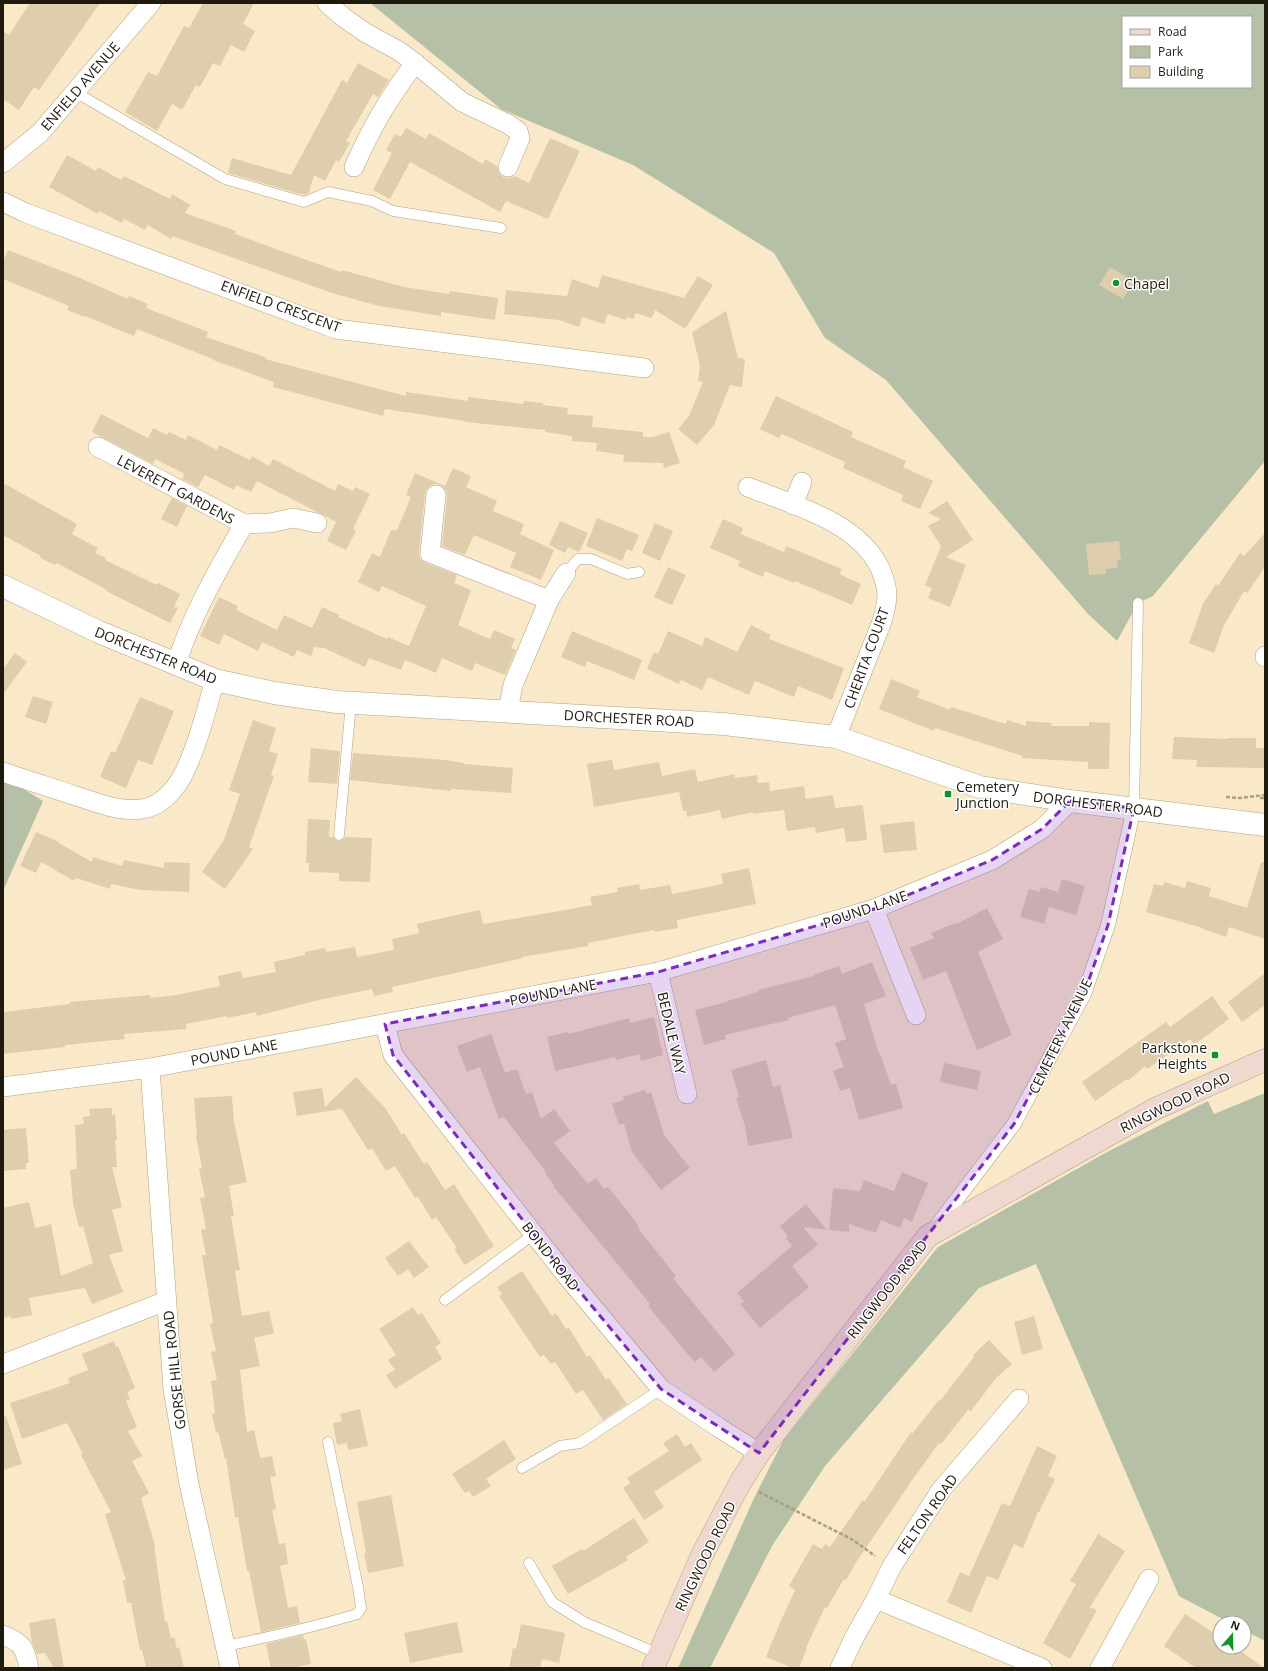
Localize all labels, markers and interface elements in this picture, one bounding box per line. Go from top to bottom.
legend [1122,16,1252,88]
text: Road [1158,23,1187,40]
street label: ENFIELD AVENUE [36,38,124,134]
text: Park [1158,43,1184,60]
text: Building [1158,63,1204,80]
place label: Chapel [1124,274,1169,293]
street label: ENFIELD CRESCENT [218,276,344,337]
marker: Chapel [1111,278,1121,288]
street label: LEVERETT GARDENS [114,450,238,528]
street label: CHERITA COURT [839,605,893,711]
street label: DORCHESTER ROAD [92,622,220,688]
street label: DORCHESTER ROAD [563,705,695,731]
place label: Cemetery Junction [954,777,1020,812]
street label: DORCHESTER ROAD [1032,787,1164,821]
marker: Cemetery Junction [943,789,953,799]
street label: POUND LANE [820,886,910,932]
street label: POUND LANE [508,974,598,1010]
street label: CEMETERY AVENUE [1024,975,1096,1097]
street label: BEDALE WAY [653,990,691,1076]
street label: POUND LANE [189,1034,279,1070]
place label: Parkstone Heights [1141,1038,1207,1073]
marker: Parkstone Heights [1210,1050,1220,1060]
street label: RINGWOOD ROAD [1117,1067,1233,1137]
street label: BOND ROAD [518,1218,584,1294]
street label: RINGWOOD ROAD [842,1236,932,1342]
street label: GORSE HILL ROAD [158,1309,190,1431]
street label: FELTON ROAD [892,1470,962,1558]
street label: RINGWOOD ROAD [670,1498,740,1614]
north arrow [1212,1615,1252,1655]
text: N [1229,1617,1242,1634]

